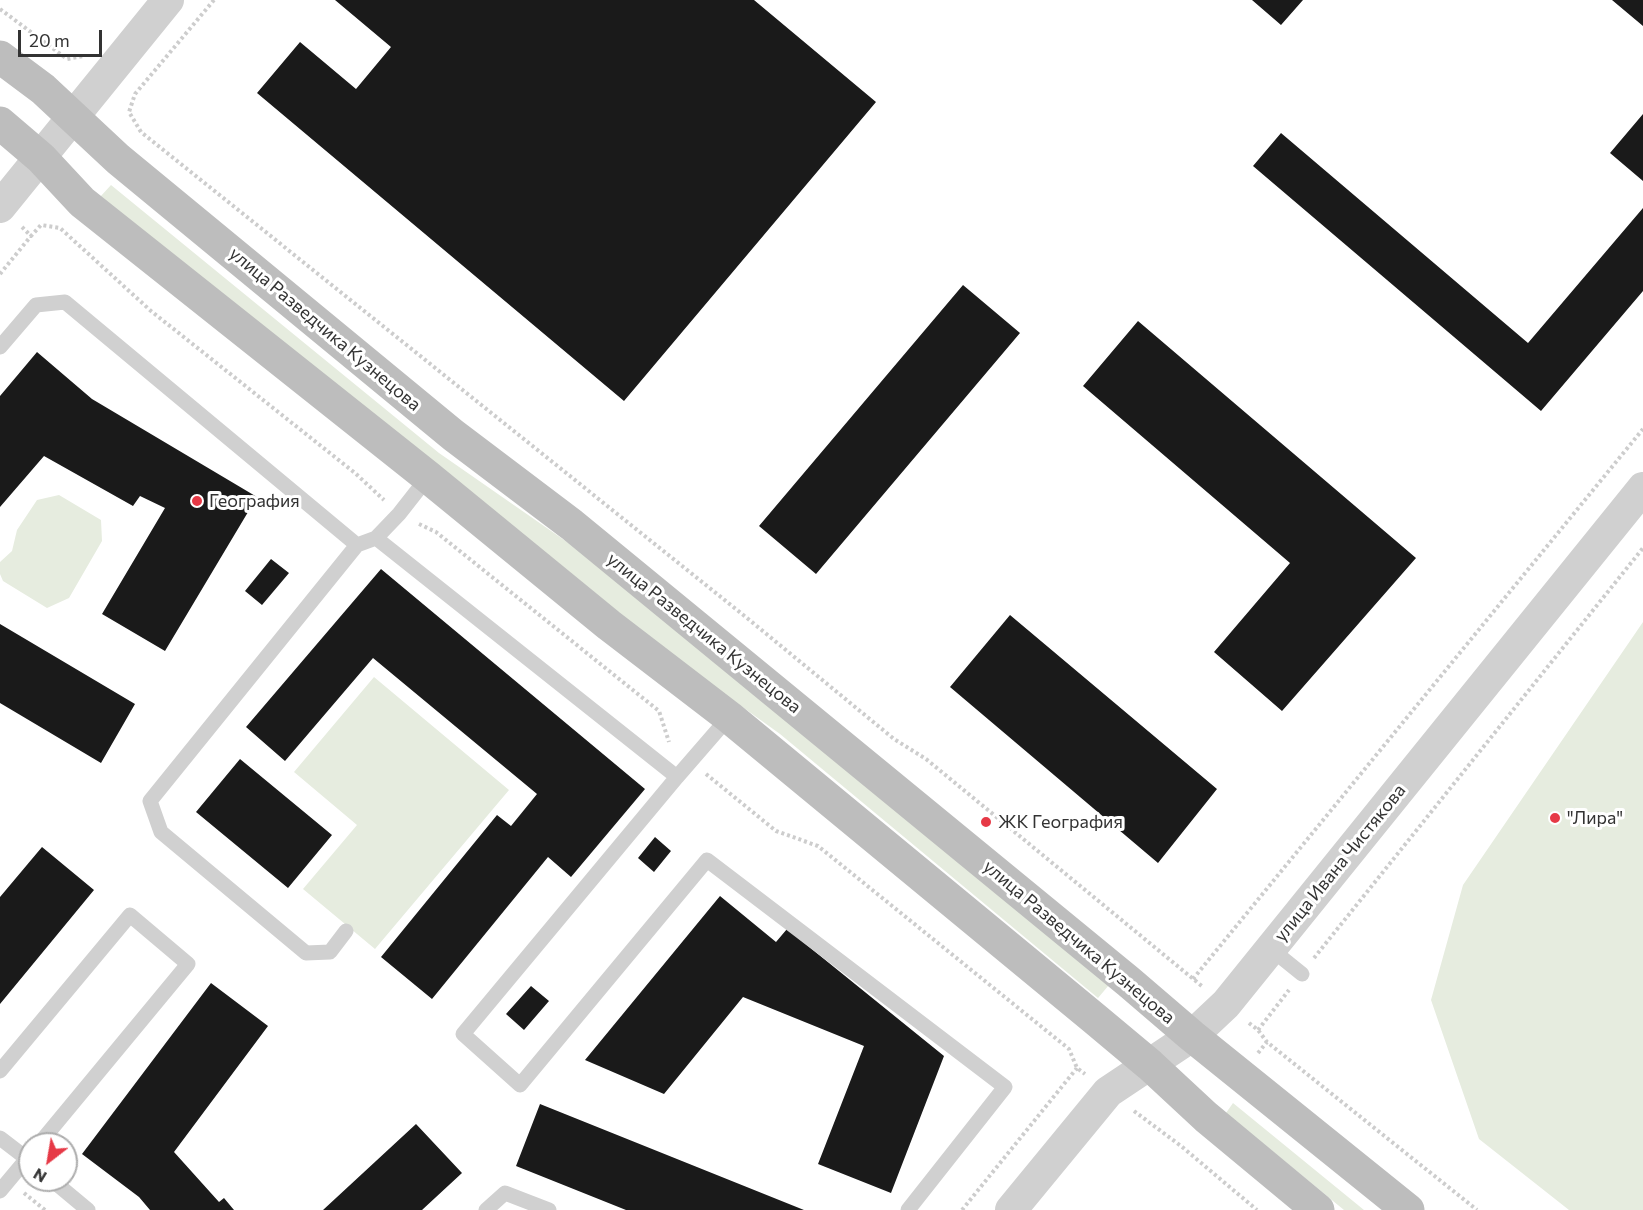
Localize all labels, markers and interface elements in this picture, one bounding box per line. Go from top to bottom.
scale bar [21,18,105,56]
text: 20 m [29,29,70,51]
street label: улица Разведчика Кузнецова [225,243,425,415]
place label: География [209,490,300,512]
marker: География [190,494,204,508]
street label: улица Разведчика Кузнецова [603,548,805,718]
street label: улица Ивана Чистякова [1270,780,1410,946]
place label: "Лира" [1567,807,1623,829]
place label: ЖК География [998,811,1123,833]
marker: "Лира" [1548,811,1562,825]
marker: ЖК География [979,815,993,829]
street label: улица Разведчика Кузнецова [979,856,1179,1028]
north arrow [18,1132,78,1192]
text: N [29,1165,50,1187]

